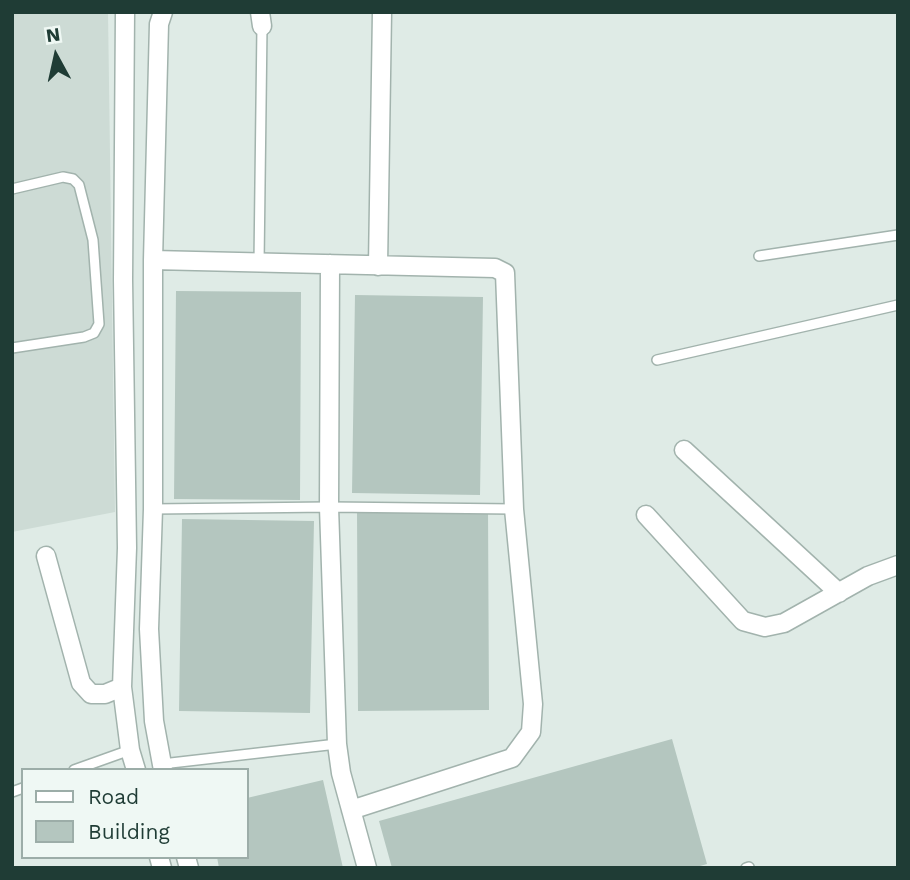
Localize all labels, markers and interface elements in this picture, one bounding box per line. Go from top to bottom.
north arrow [21,21,91,91]
text: N [44,22,62,47]
legend [21,768,248,859]
text: Road [88,784,139,809]
text: Building [88,819,170,844]

